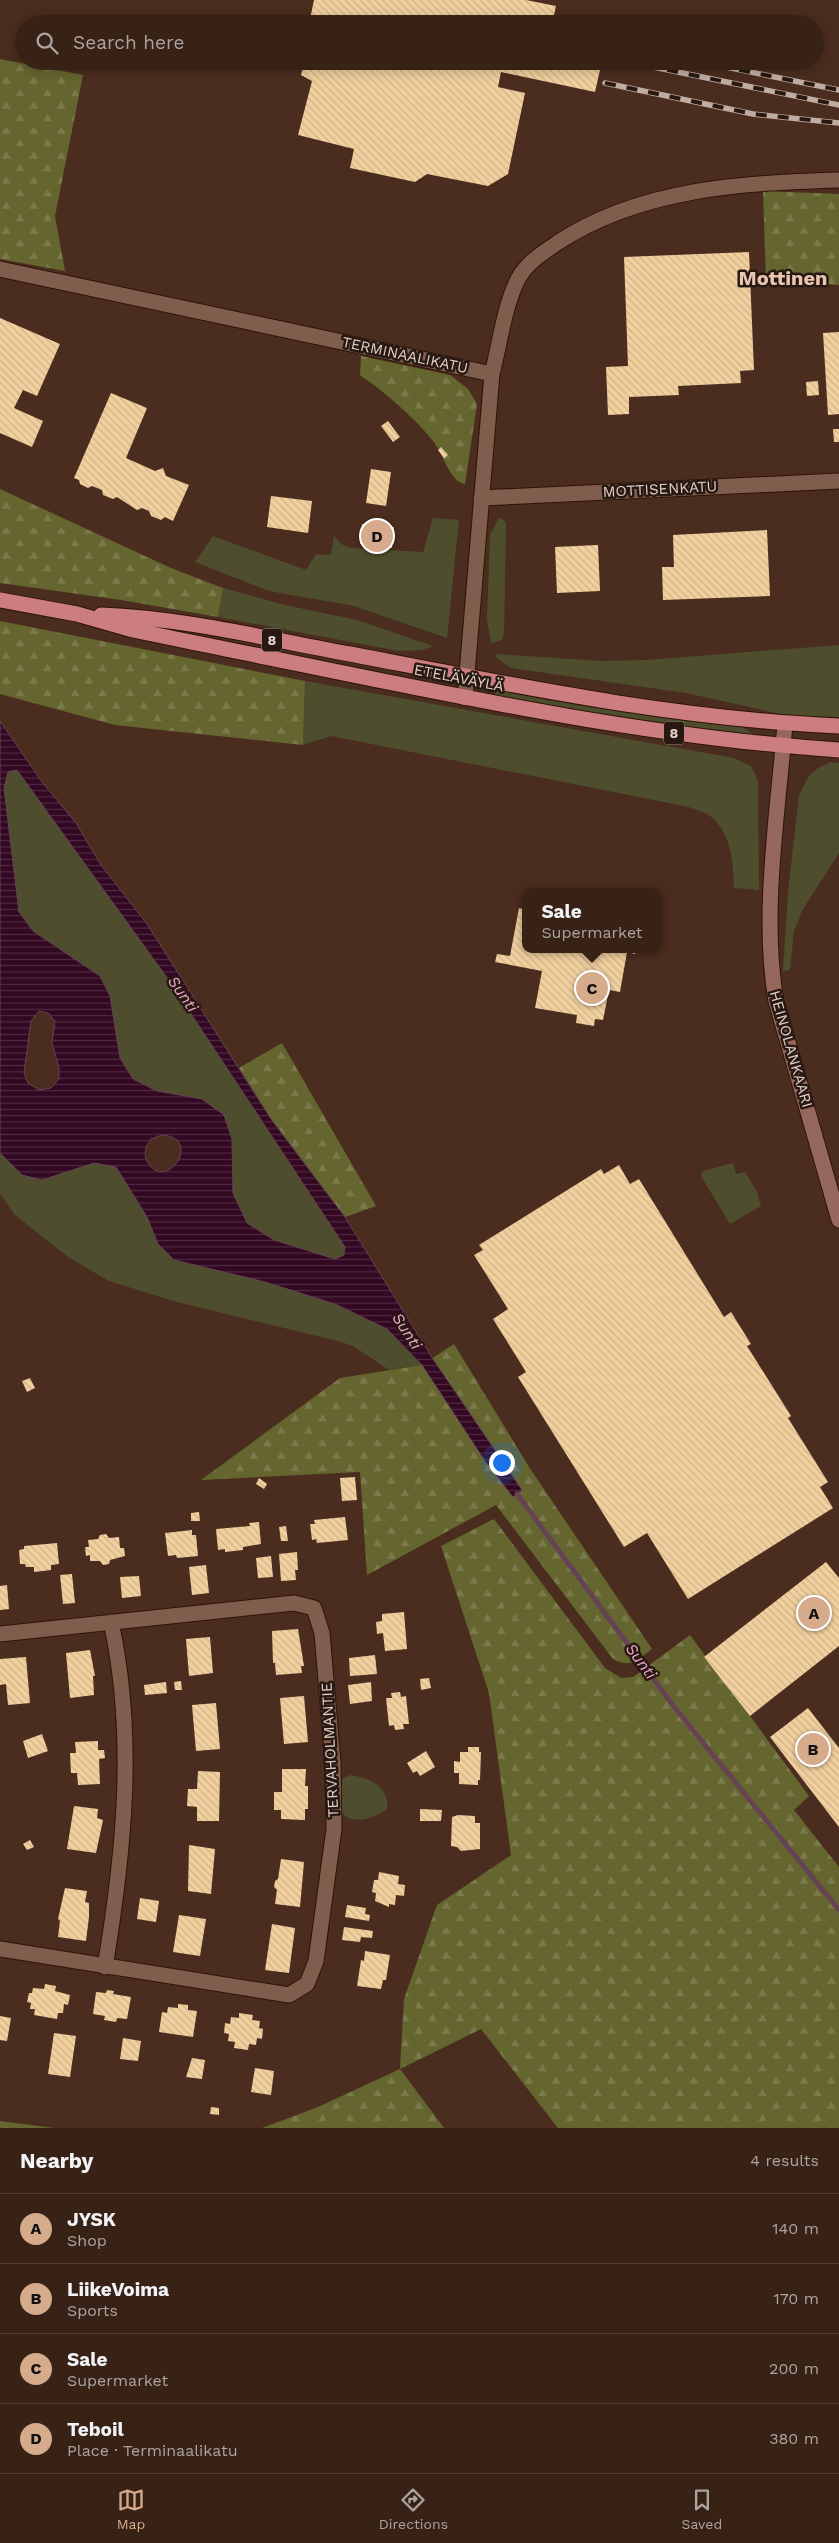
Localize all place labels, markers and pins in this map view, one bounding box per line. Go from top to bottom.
pin: D [361,517,393,555]
pin: C [576,969,608,1007]
pin: A [798,1594,830,1632]
pin: B [797,1730,829,1768]

